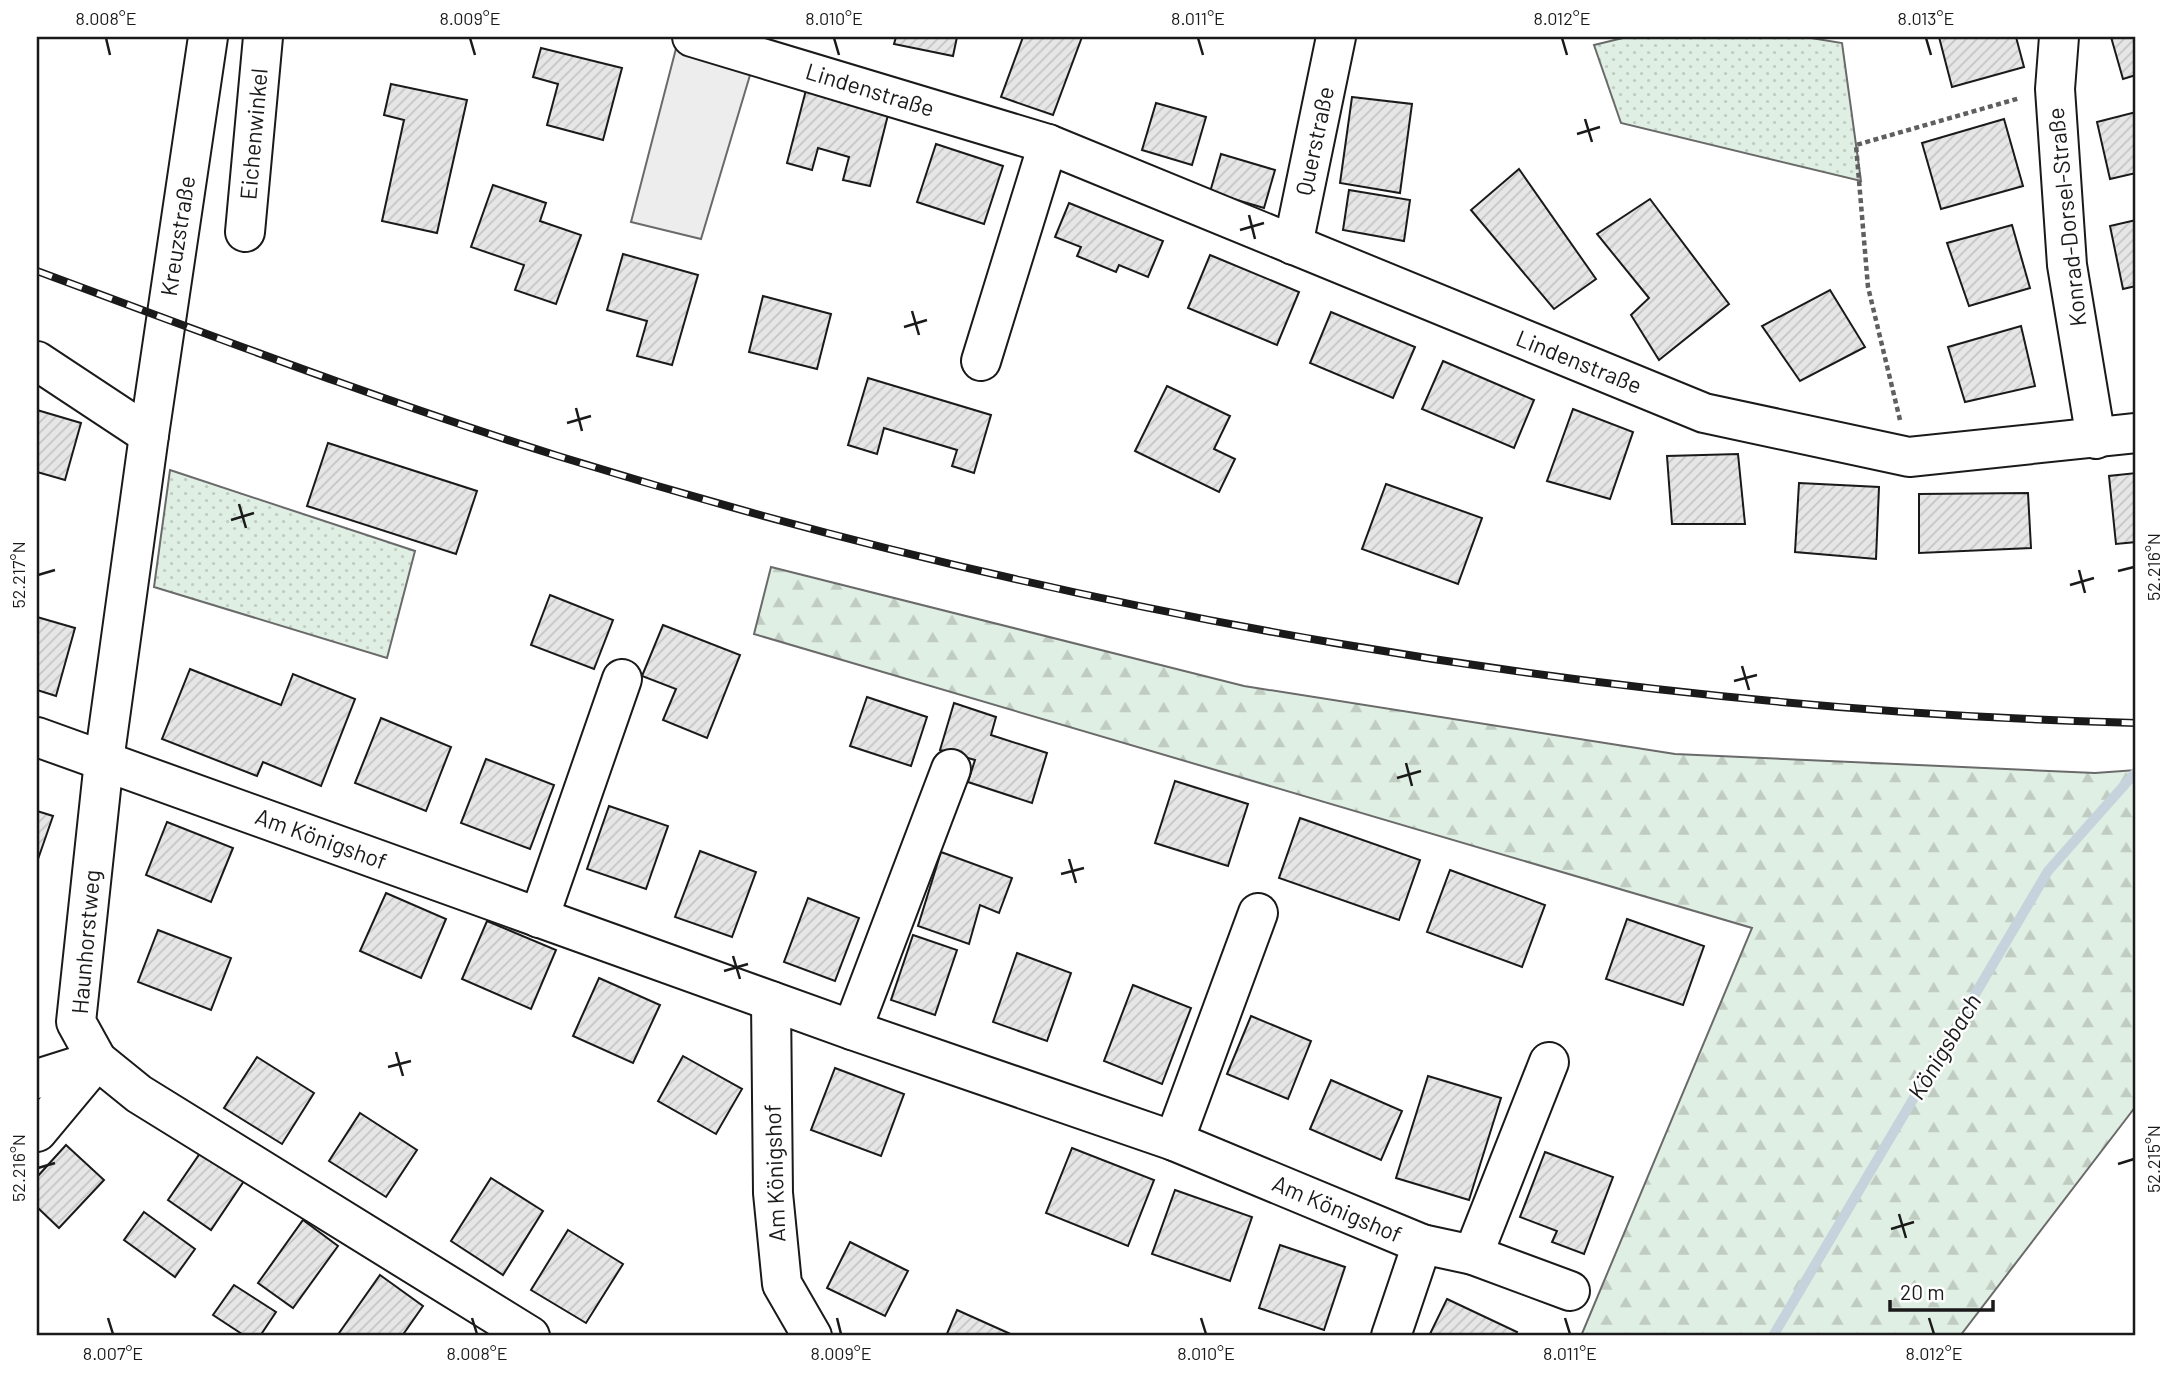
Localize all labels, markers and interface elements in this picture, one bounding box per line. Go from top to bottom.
text: 8.008°E [75,7,137,29]
text: 8.009°E [439,7,501,29]
text: 8.010°E [805,7,863,29]
text: 8.011°E [1171,7,1225,29]
text: 8.012°E [1533,7,1591,29]
text: 8.013°E [1898,7,1954,29]
street label: Lindenstraße [803,56,938,122]
street label: Eichenwinkel [233,67,273,201]
street label: Querstraße [1289,84,1339,198]
street label: Konrad-Dorsel-Straße [2041,106,2091,328]
street label: Kreuzstraße [154,174,200,298]
street label: Lindenstraße [1512,323,1646,399]
text: 52.216°N [2142,533,2164,601]
text: 52.217°N [7,541,29,609]
street label: Am Königshof [252,801,391,875]
street label: Haunhorstweg [65,869,105,1015]
water label: Königsbach [1901,988,1987,1104]
street label: Am Königshof [758,1104,790,1242]
text: 52.215°N [2142,1125,2164,1193]
text: 52.216°N [7,1134,29,1202]
street label: Am Königshof [1268,1168,1406,1248]
scale bar [1890,1268,1993,1312]
text: 20 m [1900,1279,1945,1304]
text: 8.007°E [83,1342,143,1364]
text: 8.008°E [446,1342,508,1364]
text: 8.009°E [810,1342,872,1364]
text: 8.010°E [1177,1342,1235,1364]
text: 8.011°E [1543,1342,1597,1364]
text: 8.012°E [1905,1342,1963,1364]

